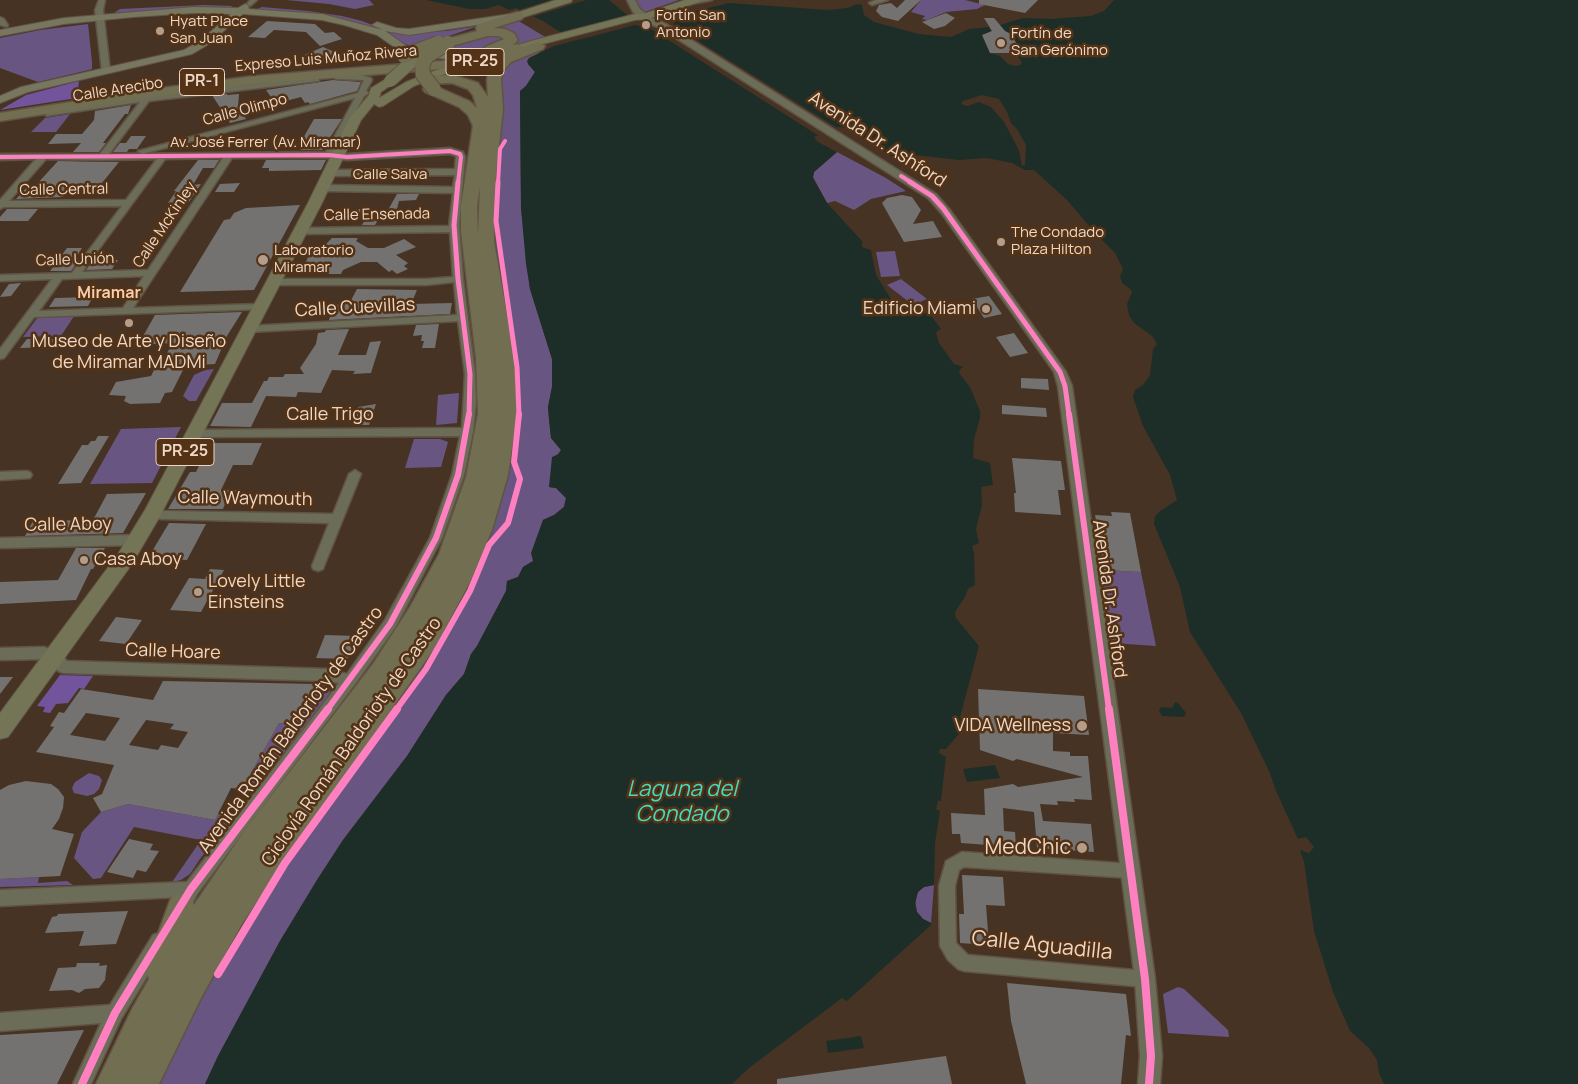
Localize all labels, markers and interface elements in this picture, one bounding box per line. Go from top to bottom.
place label: Fortín San Antonio [656,7,726,42]
place label: Hyatt Place San Juan [170,13,248,48]
marker: Fortín San Antonio [640,19,652,31]
marker: Hyatt Place San Juan [154,25,166,37]
place label: Fortín de San Gerónimo [1011,25,1108,60]
marker: Fortín de San Gerónimo [995,37,1007,49]
street label: Expreso Luis Muñoz Rivera [234,42,418,76]
road number: PR-25 [446,48,504,76]
road number: PR-1 [180,68,224,95]
street label: Calle Arecibo [72,74,164,106]
street label: Avenida Dr. Ashford [804,88,950,192]
street label: Calle Olimpo [201,90,289,130]
street label: Av. José Ferrer (Av. Miramar) [170,134,362,152]
street label: Calle Salva [353,166,427,184]
street label: Calle McKinley [130,178,200,272]
street label: Calle Central [19,180,109,200]
street label: Calle Ensenada [324,205,430,225]
place label: The Condado Plaza Hilton [1011,224,1104,259]
marker: The Condado Plaza Hilton [995,236,1007,248]
place label: Laboratorio Miramar [274,242,354,277]
street label: Calle Unión [35,250,115,270]
marker: Laboratorio Miramar [256,253,270,267]
district label: Miramar [77,284,141,304]
street label: Calle Cuevillas [294,294,416,322]
place label: Edificio Miami [863,298,976,320]
marker: Edificio Miami [980,303,992,315]
marker: Museo de Arte y Diseño de Miramar MADMi [123,317,135,329]
place label: Museo de Arte y Diseño de Miramar MADMi [32,331,226,374]
street label: Calle Trigo [286,404,374,426]
road number: PR-25 [156,438,214,466]
street label: Calle Waymouth [177,487,313,511]
street label: Calle Aboy [24,513,112,537]
street label: Avenida Dr. Ashford [1087,519,1131,679]
place label: Casa Aboy [94,549,182,571]
marker: Casa Aboy [78,554,90,566]
place label: Lovely Little Einsteins [208,571,306,614]
marker: Lovely Little Einsteins [192,586,204,598]
street label: Avenida Román Baldorioty de Castro [194,602,388,858]
street label: Ciclovía Román Baldorioty de Castro [257,613,447,871]
street label: Calle Hoare [125,640,221,664]
place label: VIDA Wellness [954,715,1071,737]
marker: VIDA Wellness [1075,719,1089,733]
water label: Laguna del Condado [627,777,737,828]
place label: MedChic [985,835,1071,861]
marker: MedChic [1075,841,1089,855]
street label: Calle Aguadilla [970,926,1114,966]

